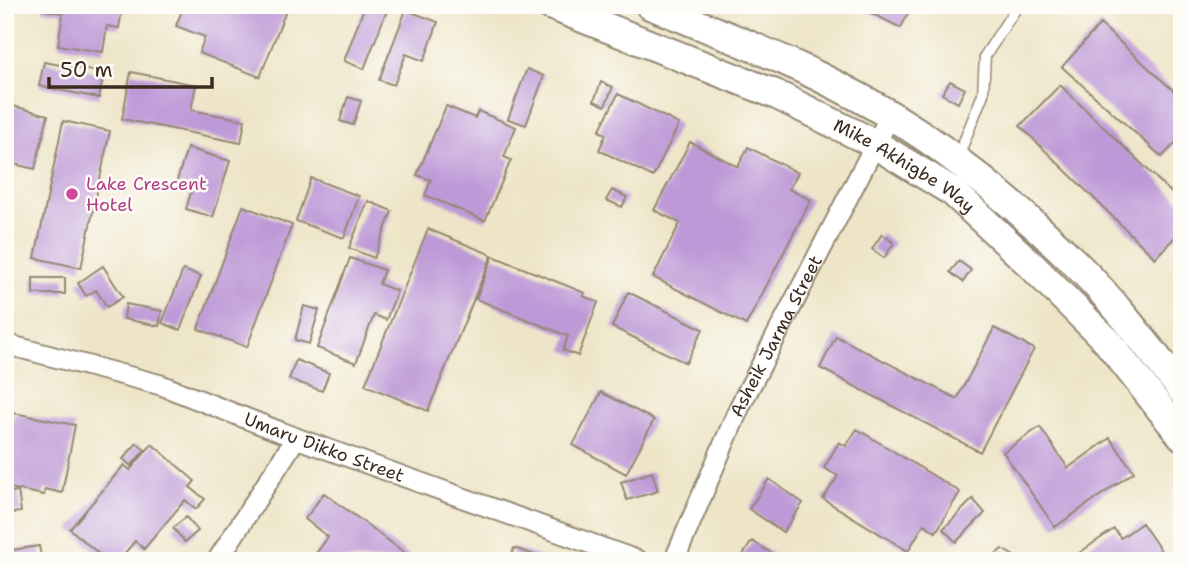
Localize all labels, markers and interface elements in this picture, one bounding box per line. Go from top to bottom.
scale bar [49,46,212,90]
text: 50 m [60,56,113,84]
street label: Mike Akhigbe Way [829,113,980,219]
place label: Lake Crescent Hotel [86,172,207,217]
marker: Lake Crescent Hotel [64,186,80,202]
street label: Asheik Jarma Street [725,251,828,421]
street label: Umaru Dikko Street [241,407,408,488]

